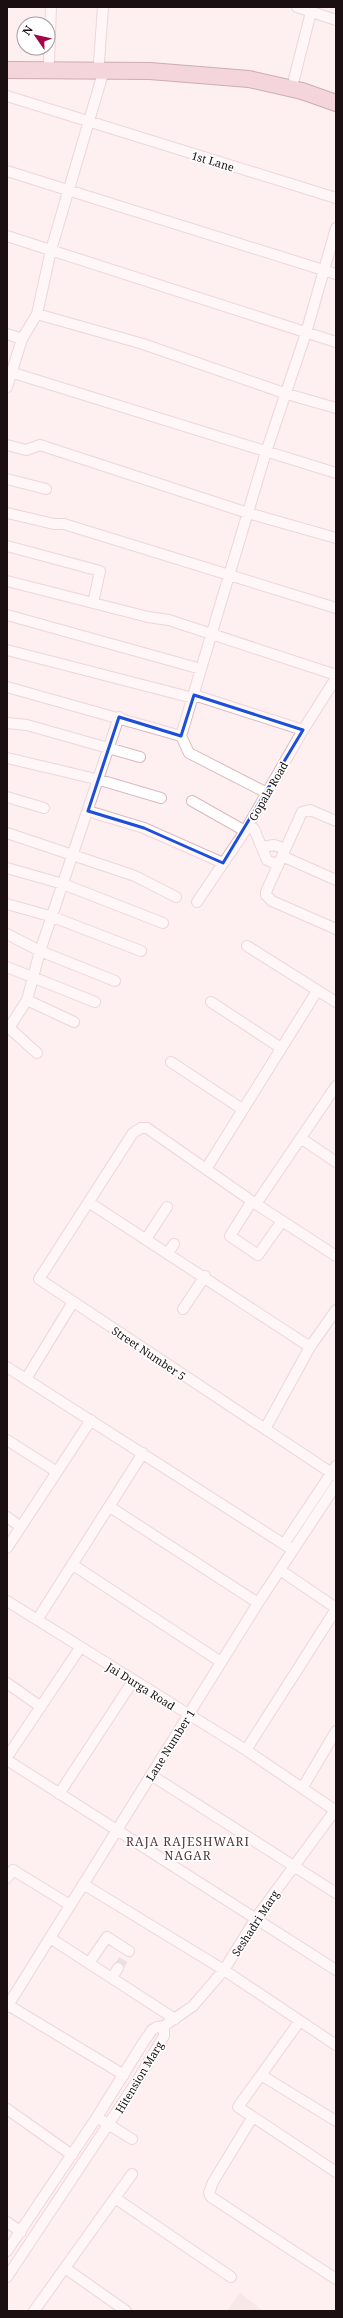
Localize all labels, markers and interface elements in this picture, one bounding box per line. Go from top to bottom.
north arrow [16,16,56,56]
text: N [19,22,36,38]
street label: 1st Lane [190,147,236,175]
street label: Gopala Road [245,758,291,823]
street label: Street Number 5 [109,1323,189,1383]
street label: Jai Durga Road [103,1658,178,1713]
street label: Lane Number 1 [142,1706,198,1784]
district label: RAJA RAJESHWARI NAGAR [126,1833,250,1864]
street label: Seshadri Marg [228,1887,282,1959]
street label: Hitension Marg [112,2038,166,2116]

